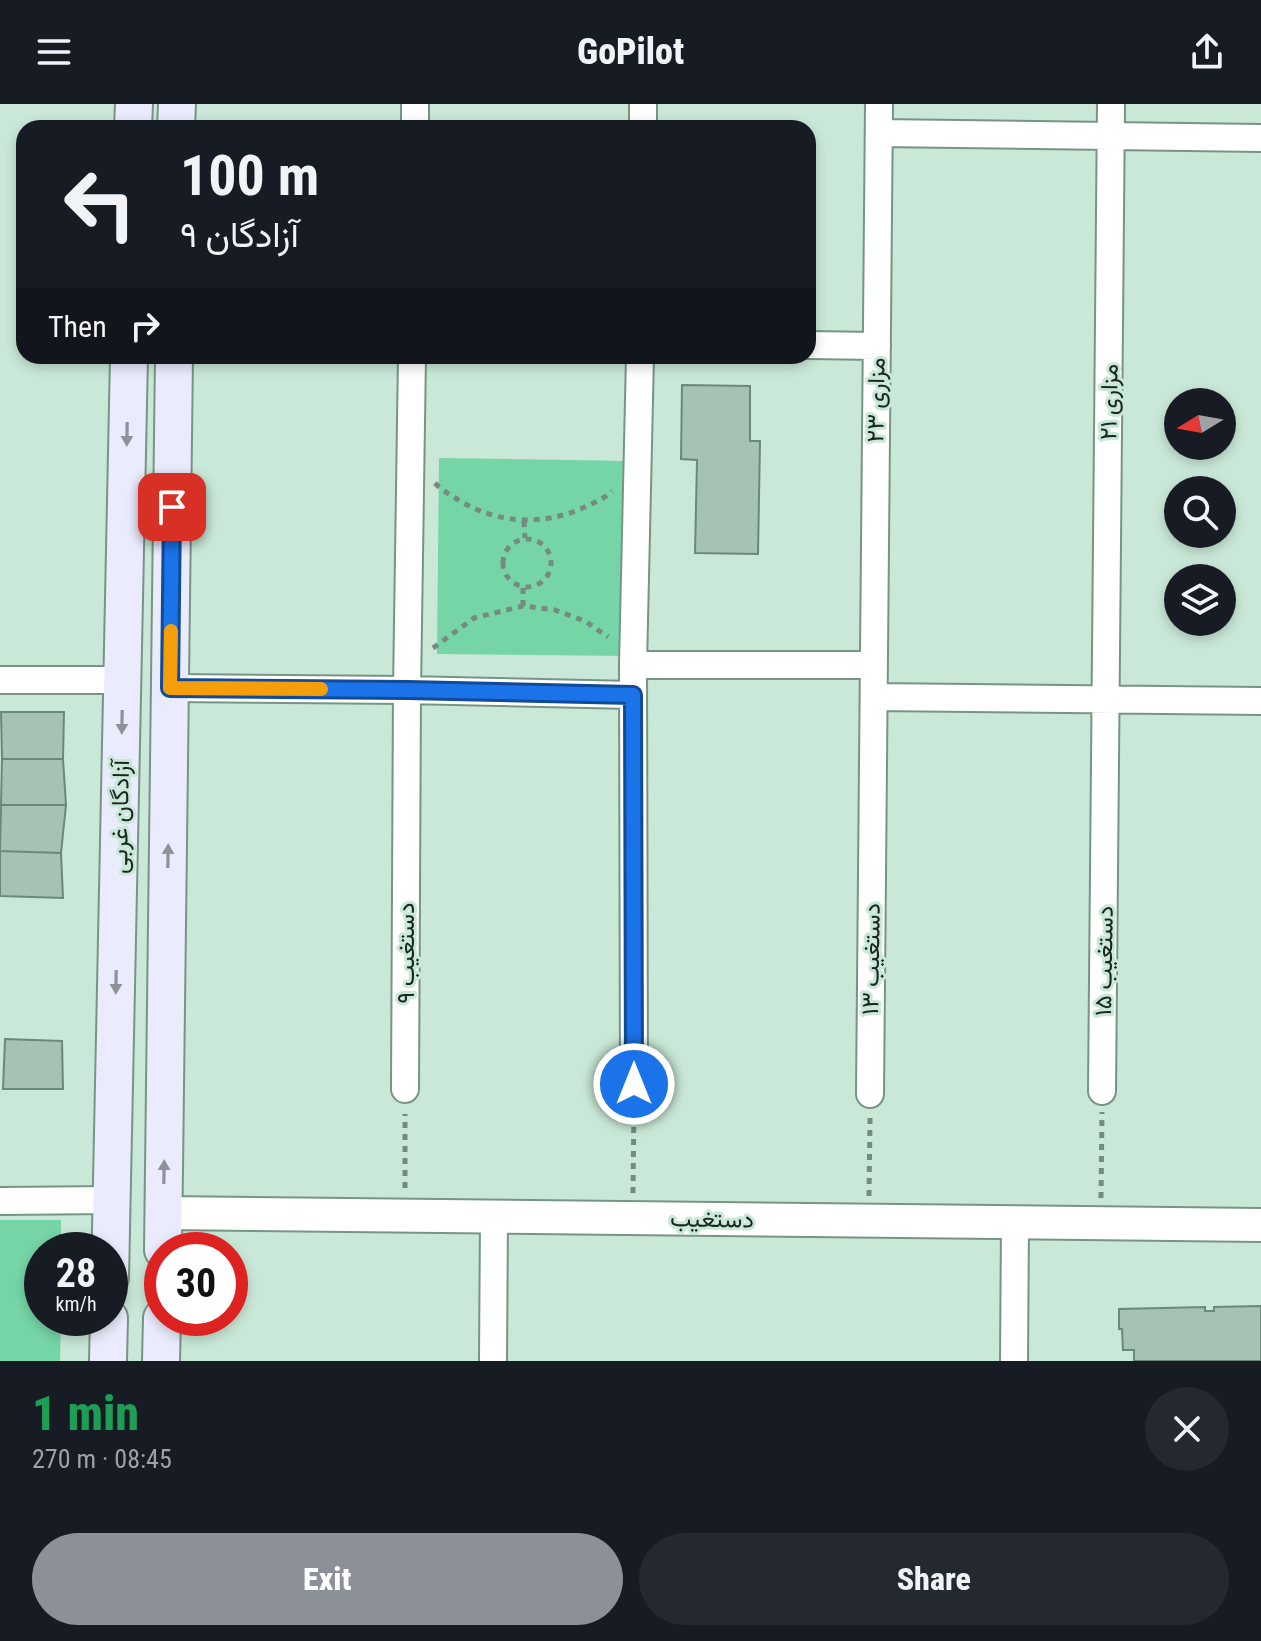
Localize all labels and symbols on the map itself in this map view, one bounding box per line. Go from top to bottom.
street label: مزاری ۲۳ [861,357,892,443]
street label: مزاری ۲۱ [1094,364,1125,440]
north arrow [1164,388,1236,460]
one-way arrow [121,422,133,447]
pin [138,473,206,541]
one-way arrow [115,710,128,735]
street label: آزادگان غربی [105,757,136,874]
one-way arrow [162,843,174,868]
street label: دستغیب ۹ [392,903,420,1003]
street label: دستغیب ۱۳ [856,903,886,1015]
street label: دستغیب ۱۵ [1089,906,1119,1016]
one-way arrow [110,970,122,995]
position arrow [592,1042,676,1126]
one-way arrow [158,1159,171,1184]
street label: دستغیب [670,1204,754,1234]
speed limit sign: 30 [144,1232,248,1336]

